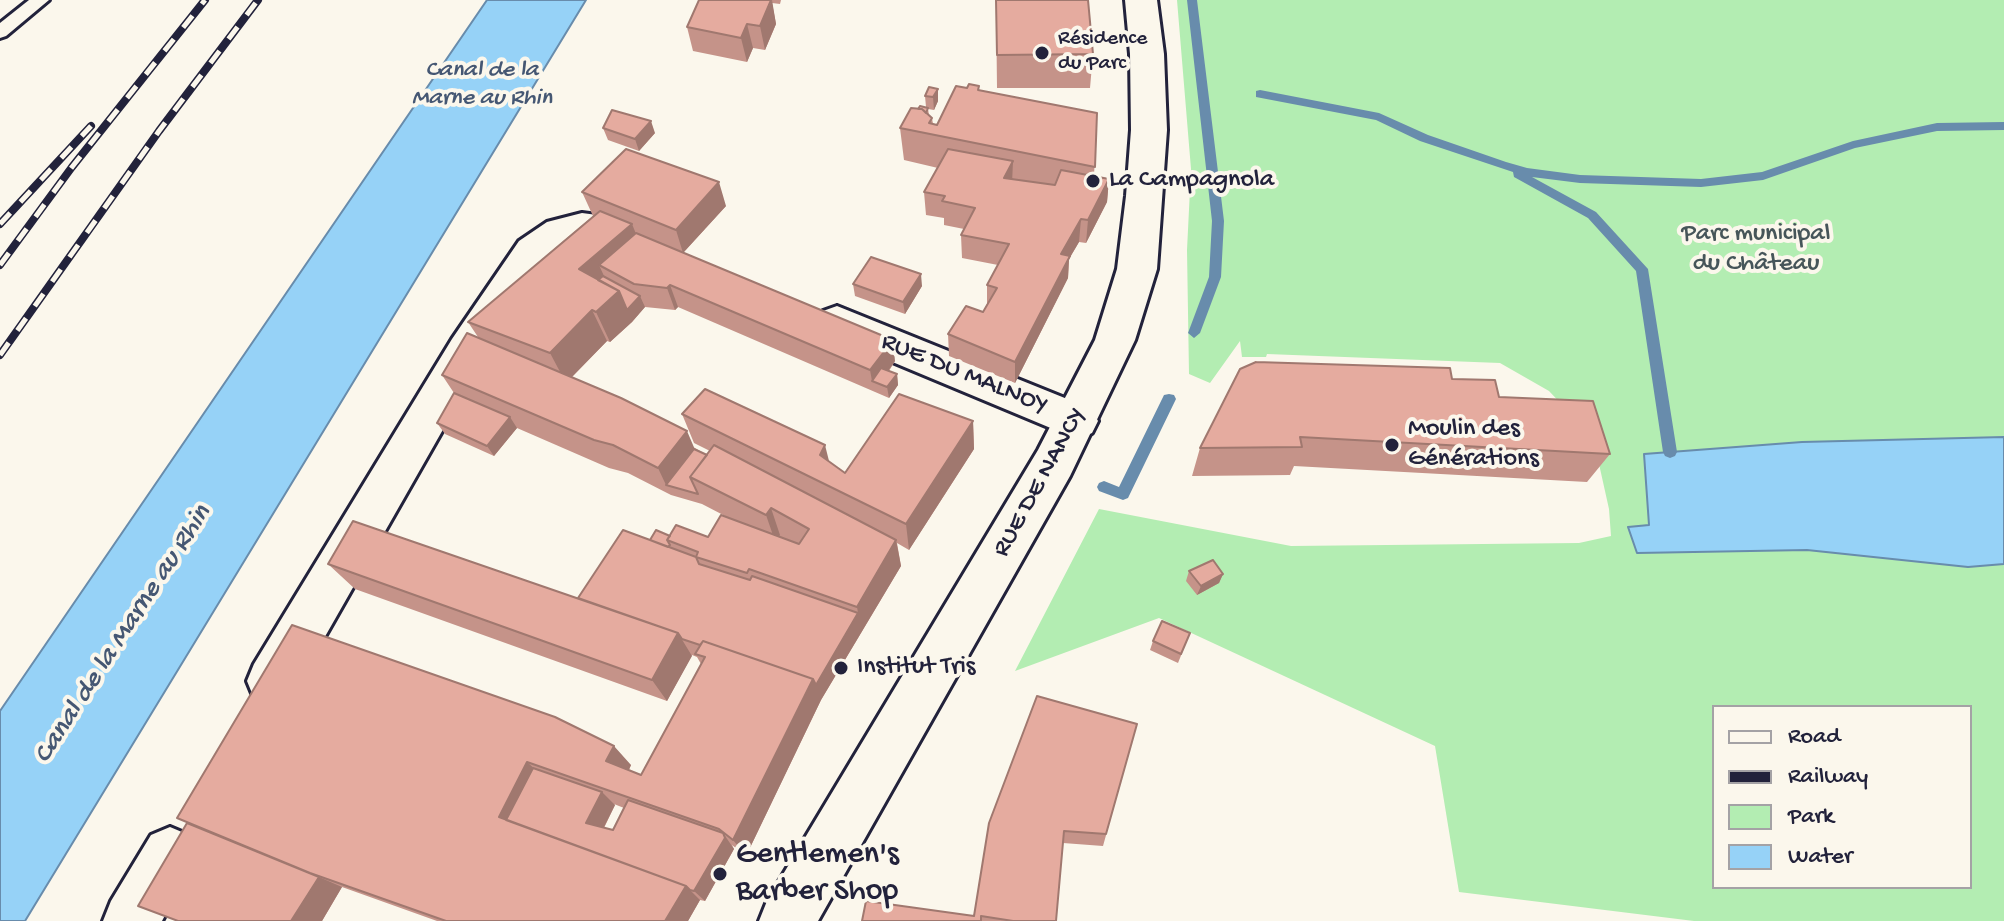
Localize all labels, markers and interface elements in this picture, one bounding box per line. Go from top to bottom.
place label: Résidence du Parc [1058,27,1147,78]
marker: Résidence du Parc [1033,44,1051,62]
water label: Canal de la Marne au Rhin [412,57,552,113]
place label: La Campagnola [1109,165,1274,197]
marker: La Campagnola [1084,172,1102,190]
park label: Parc municipal du Château [1681,219,1831,280]
street label: RUE DU MALNOY [876,327,1052,423]
street label: RUE DE NANCY [987,403,1095,563]
place label: Moulin des Générations [1408,414,1539,476]
marker: Moulin des Générations [1383,436,1401,454]
water label: Canal de la Marne au Rhin [28,499,220,771]
place label: Institut Tris [857,652,975,684]
marker: Institut Tris [832,659,850,677]
legend [1712,705,1972,889]
text: Road [1788,723,1840,752]
text: Railway [1788,763,1868,792]
text: Park [1788,803,1834,832]
place label: Gentlemen's Barber Shop [736,837,899,912]
text: Water [1788,843,1852,872]
marker: Gentlemen's Barber Shop [711,865,729,883]

